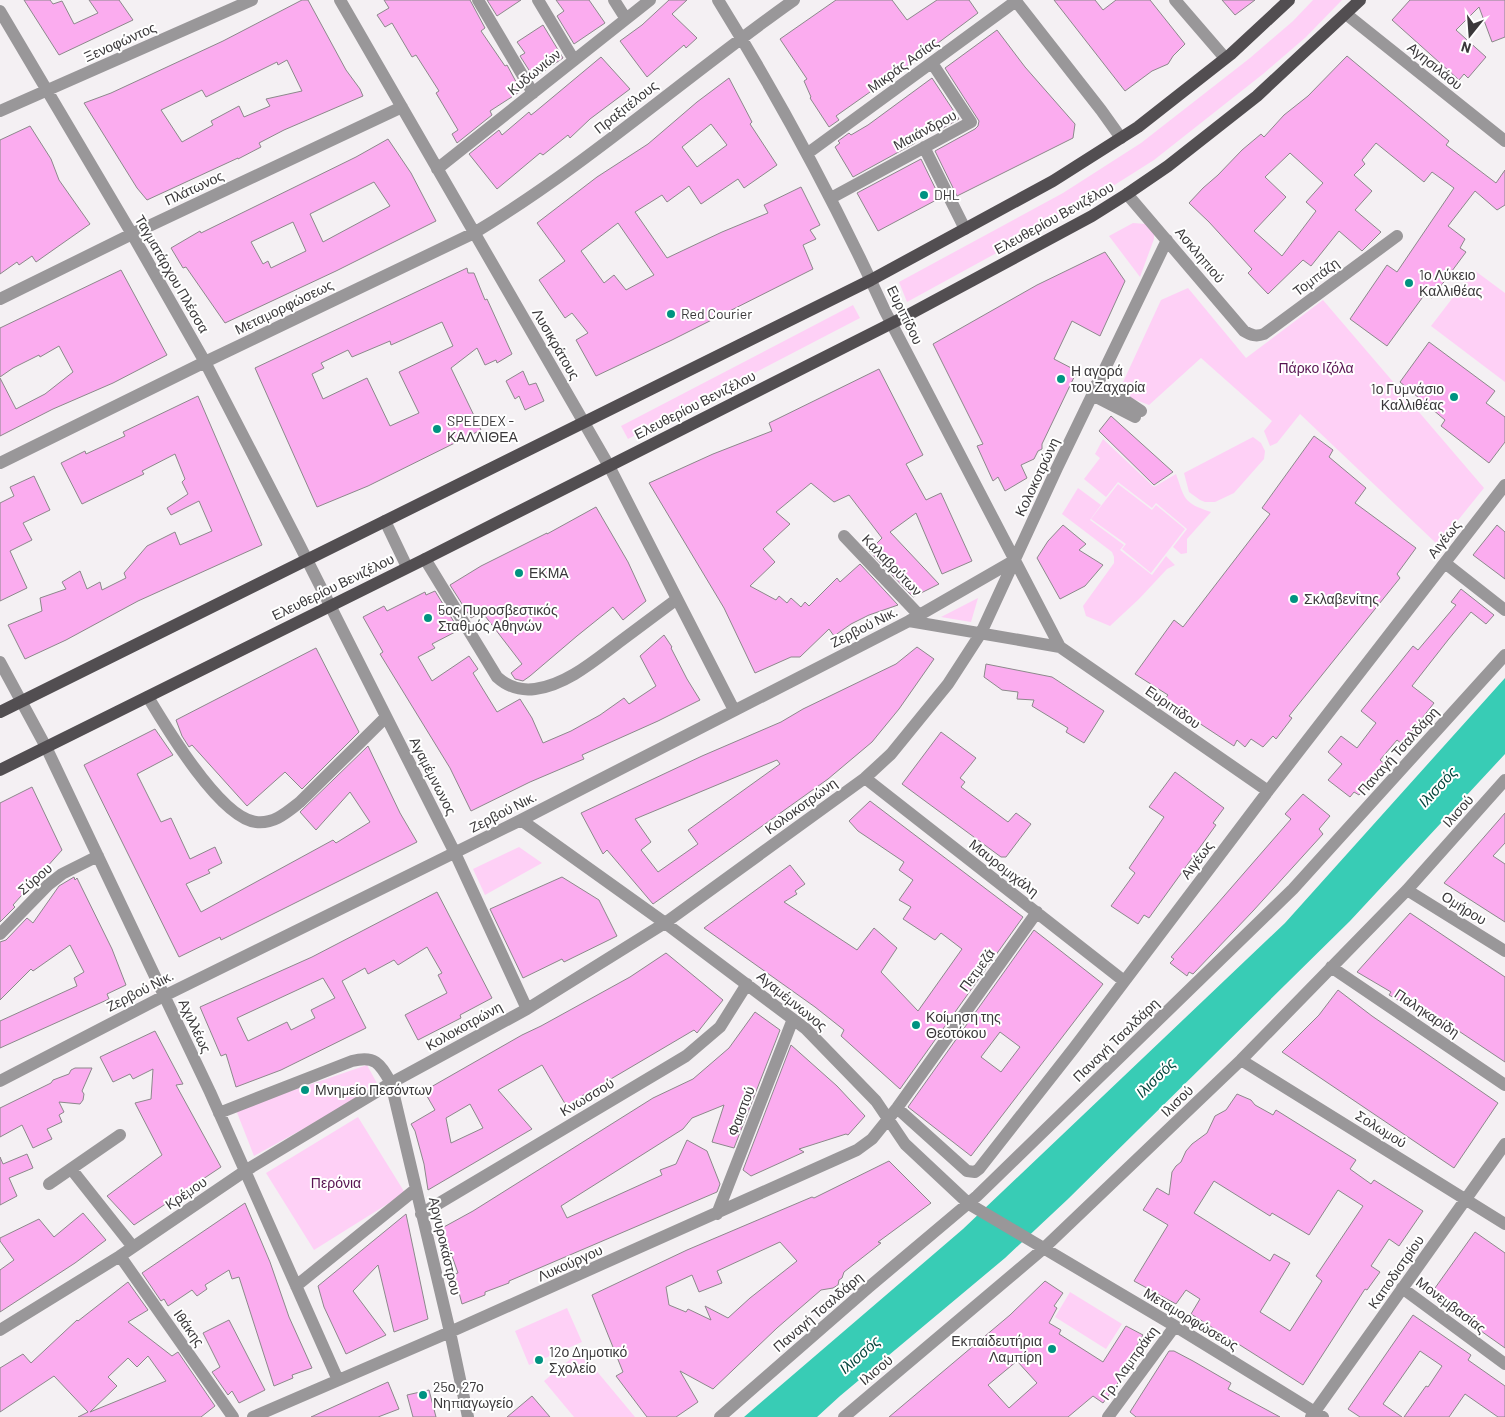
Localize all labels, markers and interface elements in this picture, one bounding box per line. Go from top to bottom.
north arrow [1445,10,1495,60]
street label: Ξενοφώντος [81,18,159,65]
street label: Μικράς Ασίας [864,33,942,96]
street label: Αγησιλάου [1404,38,1466,93]
text: N [1459,38,1473,57]
street label: Κυδωνιών [504,45,564,98]
street label: Πραξιτέλους [590,76,661,137]
street label: Μαιάνδρου [890,106,959,153]
street label: Πλάτωνος [162,166,226,209]
street label: Ελευθερίου Βενιζέλου [991,178,1116,257]
place label: DHL [934,186,960,203]
marker: DHL [918,189,930,201]
street label: Ταγματάρχου Πλέσσα [132,212,213,336]
street label: Ασκληπιού [1172,223,1229,286]
street label: Τομπάζη [1289,254,1342,299]
place label: 1ο Λύκειο Καλλιθέας [1419,266,1482,299]
street label: Μεταμορφώσεως [232,275,336,338]
marker: 1ο Λύκειο Καλλιθέας [1403,277,1415,289]
street label: Ευριπίδου [884,283,927,347]
street label: Λυσικράτους [529,305,584,383]
place label: Red Courier [681,305,752,322]
marker: Red Courier [665,308,677,320]
park label: Πάρκο Ιζόλα [1278,359,1354,376]
place label: Η αγορά του Ζαχαρία [1071,362,1145,395]
street label: Ελευθερίου Βενιζέλου [631,367,758,443]
marker: Η αγορά του Ζαχαρία [1055,373,1067,385]
place label: 1ο Γυμνάσιο Καλλιθέας [1371,380,1444,413]
marker: 1ο Γυμνάσιο Καλλιθέας [1448,391,1460,403]
place label: SPEEDEX - ΚΑΛΛΙΘΕΑ [447,412,518,445]
marker: SPEEDEX - ΚΑΛΛΙΘΕΑ [431,423,443,435]
street label: Κολοκοτρώνη [1011,435,1062,519]
street label: Αιγέως [1424,516,1464,561]
street label: Καλαβρύτων [859,530,926,599]
street label: Ελευθερίου Βενιζέλου [269,550,397,624]
place label: ΕΚΜΑ [529,564,569,581]
marker: ΕΚΜΑ [513,567,525,579]
place label: Σκλαβενίτης [1304,590,1379,607]
marker: Σκλαβενίτης [1288,593,1300,605]
place label: 5ος Πυροσβεστικός Σταθμός Αθηνών [438,601,558,634]
street label: Ζερβού Νικ. [827,602,900,651]
marker: 5ος Πυροσβεστικός Σταθμός Αθηνών [422,612,434,624]
street label: Ευριπίδου [1142,681,1204,732]
street label: Παναγή Τσαλδάρη [1353,703,1442,798]
street label: Αγαμέμνωνος [407,734,460,818]
water label: Ιλισσός [1414,762,1461,810]
street label: Κολοκοτρώνη [761,774,840,837]
street label: Ζερβού Νικ. [466,787,539,836]
street label: Ιλισού [1439,791,1477,831]
street label: Μαυρομιχάλη [966,835,1043,900]
street label: Αιγέως [1177,837,1217,882]
street label: Σύρου [14,859,55,898]
street label: Ομήρου [1439,887,1490,928]
street label: Πετμεζά [955,945,998,995]
street label: Ζερβού Νικ. [103,966,176,1015]
street label: Αγαμέμνωνος [754,967,831,1034]
street label: Παληκαρίδη [1392,985,1463,1040]
street label: Παναγή Τσαλδάρη [1069,994,1162,1085]
street label: Αχιλλέως [176,996,215,1056]
street label: Κολοκοτρώνη [423,998,505,1054]
place label: Κοίμηση της Θεοτόκου [926,1008,1001,1041]
marker: Κοίμηση της Θεοτόκου [910,1019,922,1031]
water label: Ιλισσός [1132,1053,1179,1101]
street label: Κνωσσού [557,1074,617,1119]
place label: Μνημείο Πεσόντων [315,1081,432,1098]
street label: Ιλισού [1157,1081,1196,1120]
marker: Μνημείο Πεσόντων [299,1084,311,1096]
street label: Φαιστού [723,1084,758,1138]
street label: Σολωμού [1353,1106,1410,1151]
street label: Κρέμου [162,1172,210,1213]
park label: Περόνια [311,1174,361,1191]
street label: Αργυροκάστρου [426,1195,465,1297]
street label: Καποδιστρίου [1364,1232,1427,1312]
street label: Λυκούργου [535,1241,605,1284]
street label: Παναγή Τσαλδάρη [769,1268,866,1355]
street label: Μονεμβασίας [1413,1273,1490,1337]
street label: Μεταμορφώσεως [1141,1284,1242,1354]
street label: Ιθάκης [171,1306,208,1350]
street label: Γρ. Λαμπράκη [1096,1322,1161,1403]
water label: Ιλισσός [835,1331,884,1377]
place label: Εκπαιδευτήρια Λαμπίρη [951,1332,1042,1365]
place label: 12ο Δημοτικό Σχολείο [549,1343,627,1376]
marker: Εκπαιδευτήρια Λαμπίρη [1046,1343,1058,1355]
street label: Ιλισού [856,1351,896,1388]
marker: 12ο Δημοτικό Σχολείο [533,1354,545,1366]
place label: 25ο, 27ο Νηπιαγωγείο [433,1378,513,1411]
marker: 25ο, 27ο Νηπιαγωγείο [417,1389,429,1401]

